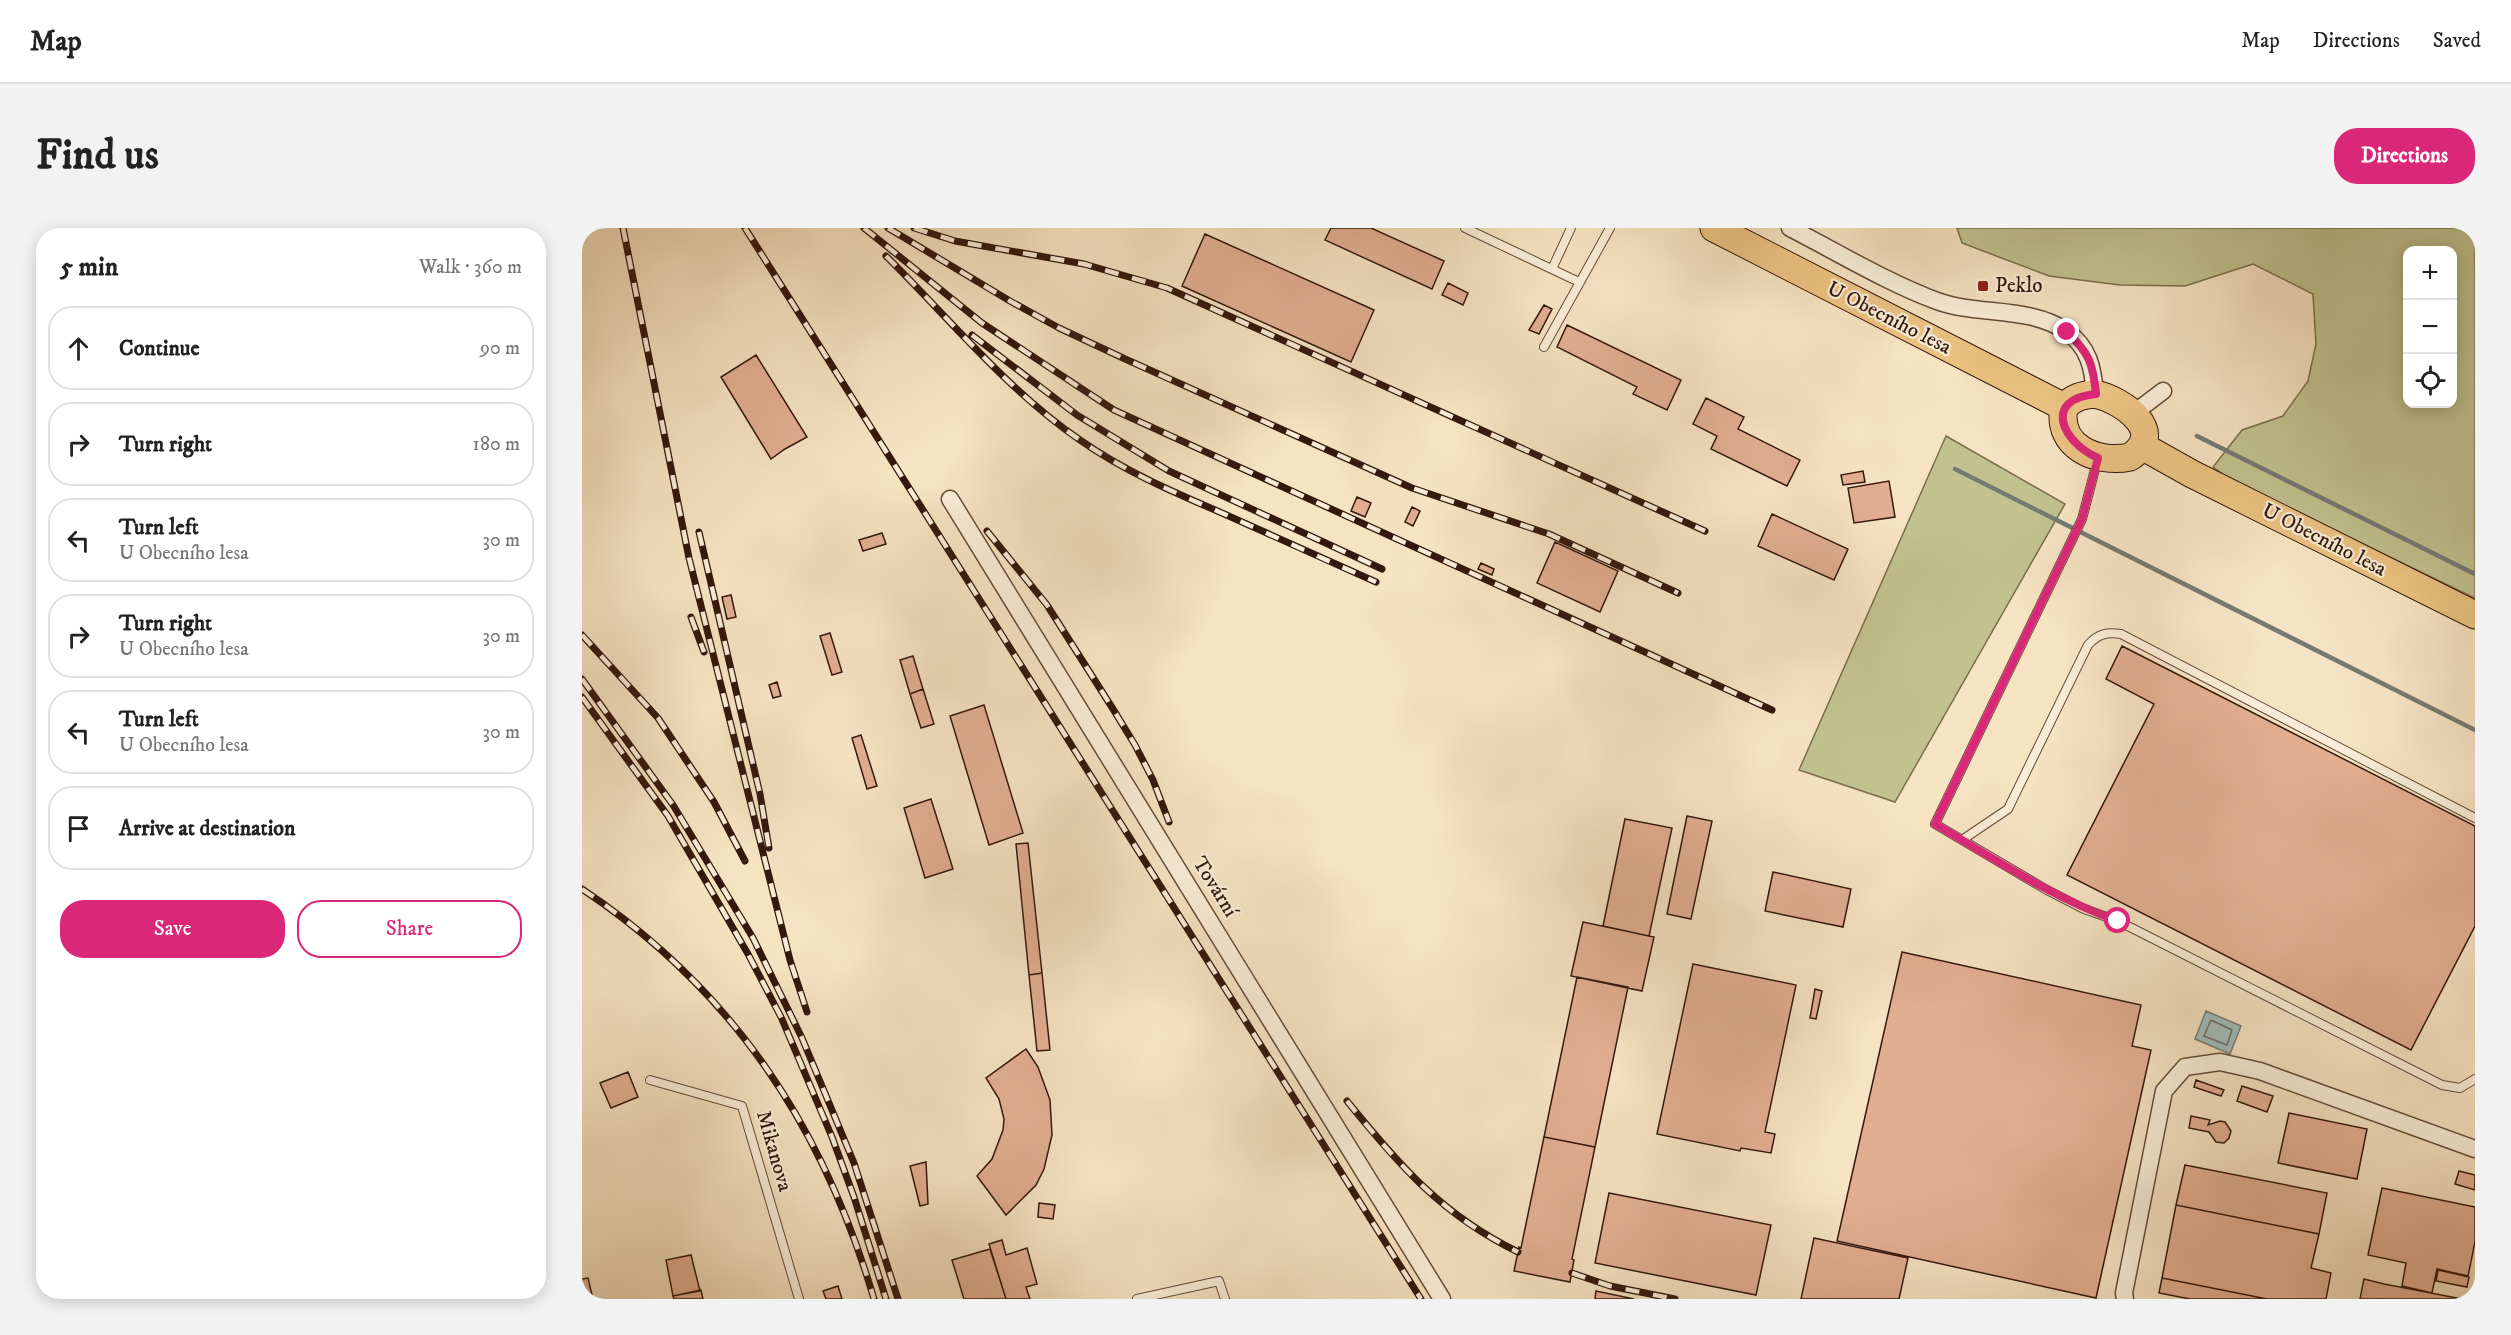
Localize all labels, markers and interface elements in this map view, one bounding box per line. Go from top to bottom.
text: Map [30,24,82,59]
text: Map [2241,28,2280,54]
text: Directions [2313,28,2400,54]
text: Saved [2433,28,2481,54]
button: Directions [2334,128,2475,184]
text: Find us [36,130,159,182]
map controls [2403,246,2457,408]
button: + [2403,246,2457,300]
text: 5 min [60,251,118,284]
text: Walk · 360 m [419,255,522,280]
place label: Peklo [1995,273,2042,299]
street label: U Obecního lesa [1822,276,1956,361]
marker: Peklo [1976,279,1990,293]
button: − [2403,300,2457,354]
route end [2053,318,2079,344]
icon: ahead [62,332,95,365]
text: Continue [119,335,200,362]
text: 90 m [480,336,520,361]
button: locate [2403,354,2457,408]
icon: right [62,428,95,461]
text: Turn right [119,431,212,458]
text: 180 m [473,432,520,457]
street label: U Obecního lesa [2257,498,2391,583]
text: Turn left [119,514,199,541]
icon: left [62,524,95,557]
text: 30 m [482,528,520,553]
text: U Obecního lesa [119,541,249,566]
text: Turn right [119,610,212,637]
icon: right [62,620,95,653]
text: 30 m [482,624,520,649]
text: U Obecního lesa [119,637,249,662]
text: Turn left [119,706,199,733]
icon: left [62,716,95,749]
text: 30 m [482,720,520,745]
text: U Obecního lesa [119,733,249,758]
icon: arrive [62,812,95,845]
text: Arrive at destination [119,815,296,842]
street label: Tovární [1186,852,1244,923]
button: Save [60,900,285,958]
button: Share [297,900,522,958]
route start [2104,907,2130,933]
street label: Mikanova [750,1107,798,1195]

